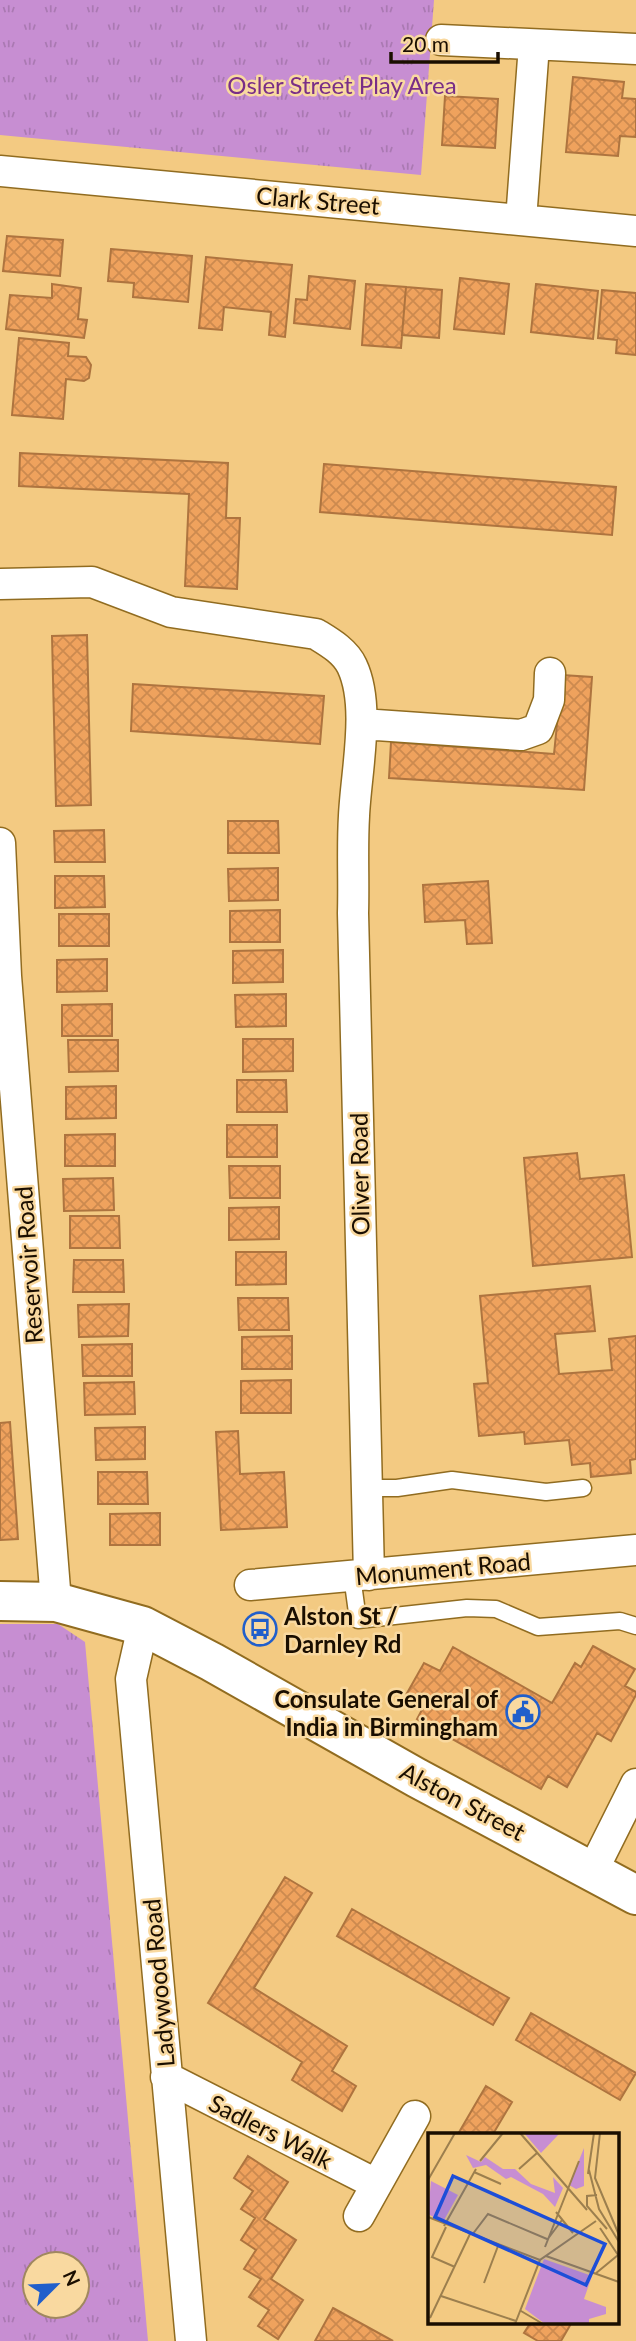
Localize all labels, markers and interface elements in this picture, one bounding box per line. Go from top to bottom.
scale bar [391,21,498,65]
text: 20 m [402,31,449,56]
park label: Osler Street Play Area [227,70,457,99]
street label: Clark Street [255,180,381,220]
street label: Oliver Road [343,1112,375,1236]
street label: Reservoir Road [8,1185,48,1345]
street label: Monument Road [354,1546,532,1590]
place label: Alston St / Darnley Rd [283,1601,401,1658]
bus stop icon: Alston St / Darnley Rd [241,1610,279,1648]
place label: Consulate General of India in Birmingham [274,1684,498,1741]
public building icon: Consulate General of India in Birmingham [504,1693,542,1731]
street label: Alston Street [396,1756,531,1846]
street label: Ladywood Road [136,1898,180,2068]
street label: Sadlers Walk [204,2087,338,2175]
inset map [428,2133,618,2324]
north arrow [21,2250,91,2320]
text: N [59,2267,85,2289]

